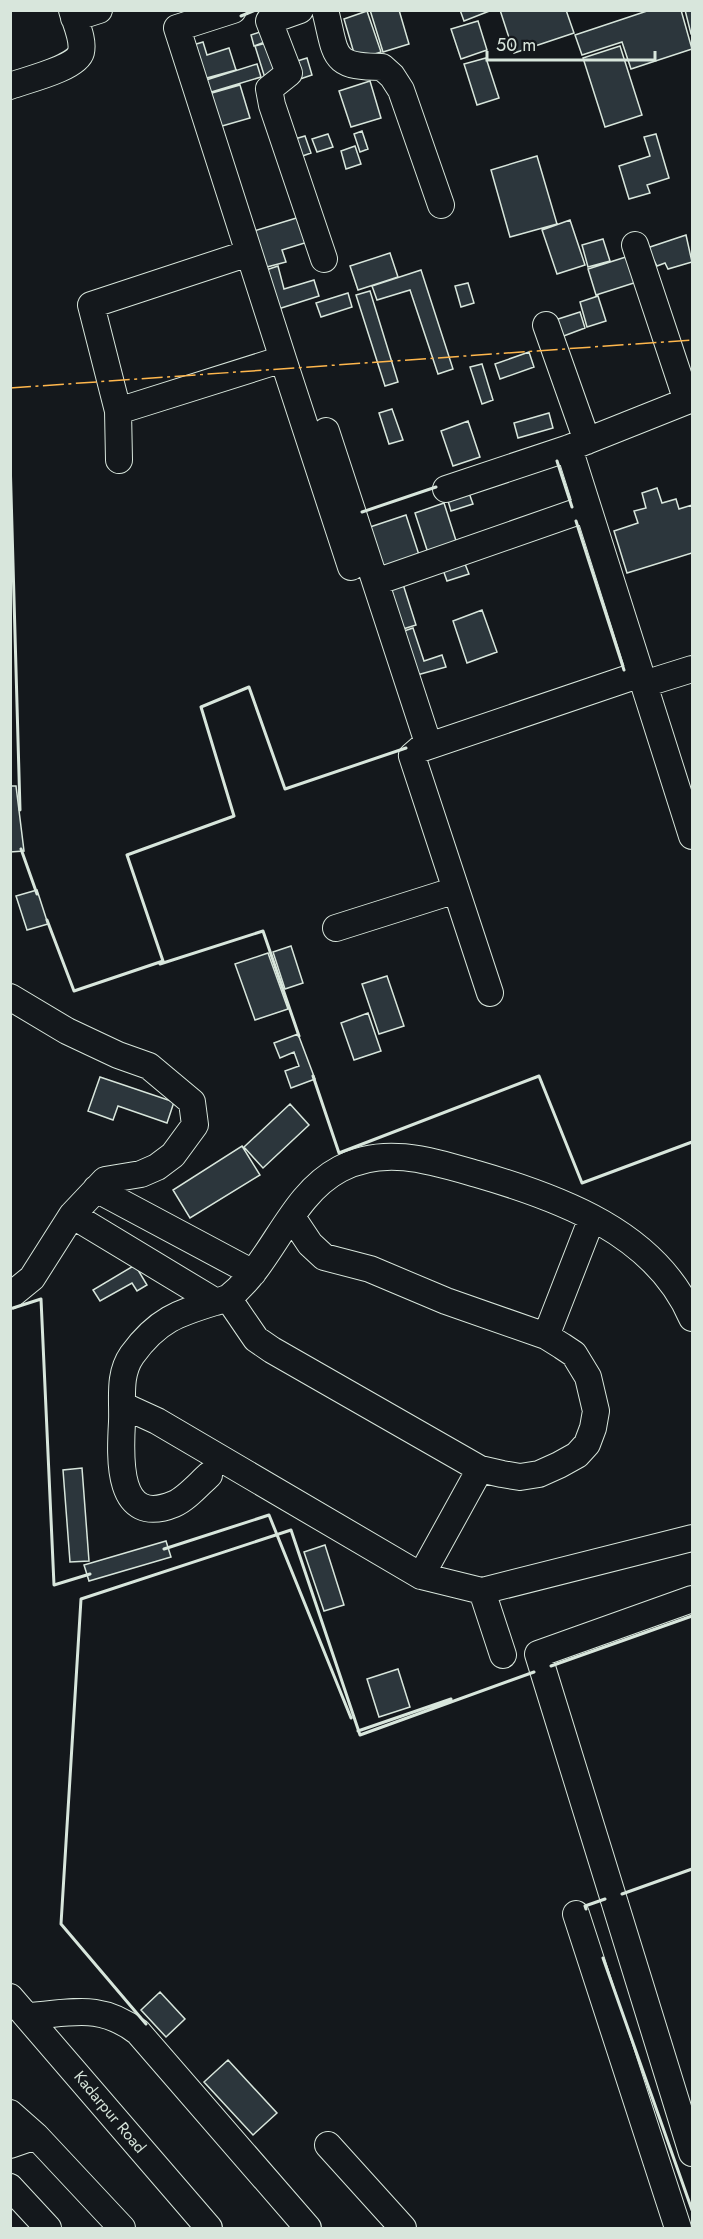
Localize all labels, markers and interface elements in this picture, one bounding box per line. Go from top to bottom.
scale bar [487,24,655,62]
text: 50 m [496,32,536,58]
street label: Kadarpur Road [69,2066,151,2158]

